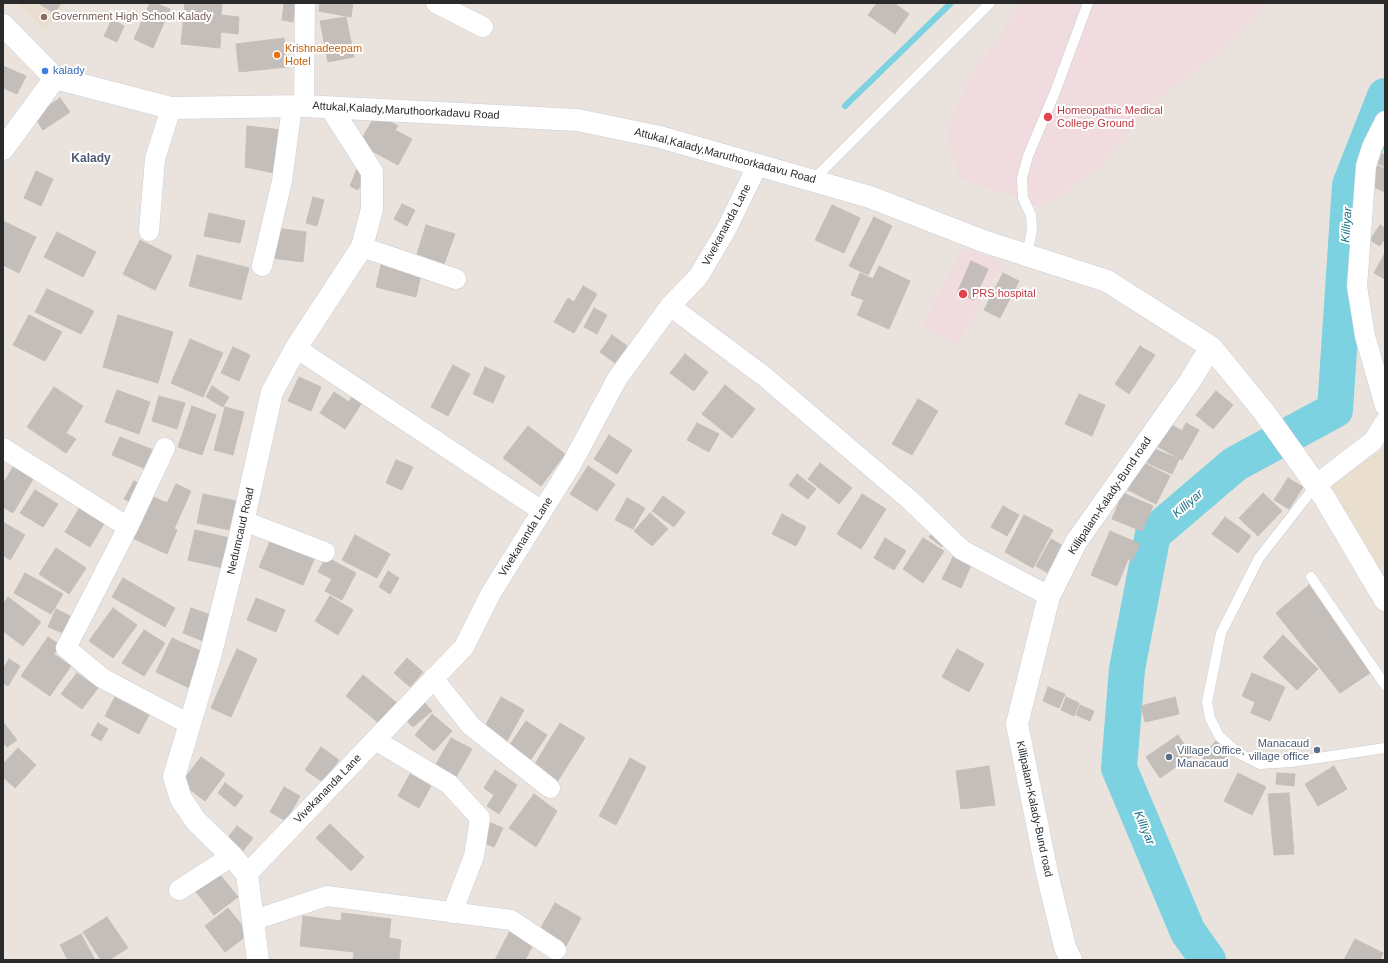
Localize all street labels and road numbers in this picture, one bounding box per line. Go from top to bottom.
street label: Attukal,Kalady,Maruthoorkadavu Road [312,100,500,122]
street label: Attukal,Kalady,Maruthoorkadavu Road [633,125,817,187]
street label: Vivekananda Lane [700,182,754,268]
street label: Killipalam-Kalady-Bund road [1066,435,1154,557]
street label: Nedumcaud Road [225,486,257,576]
street label: Vivekananda Lane [496,495,556,579]
street label: Killipalam-Kalady-Bund road [1013,740,1055,878]
street label: Vivekananda Lane [292,752,364,826]

